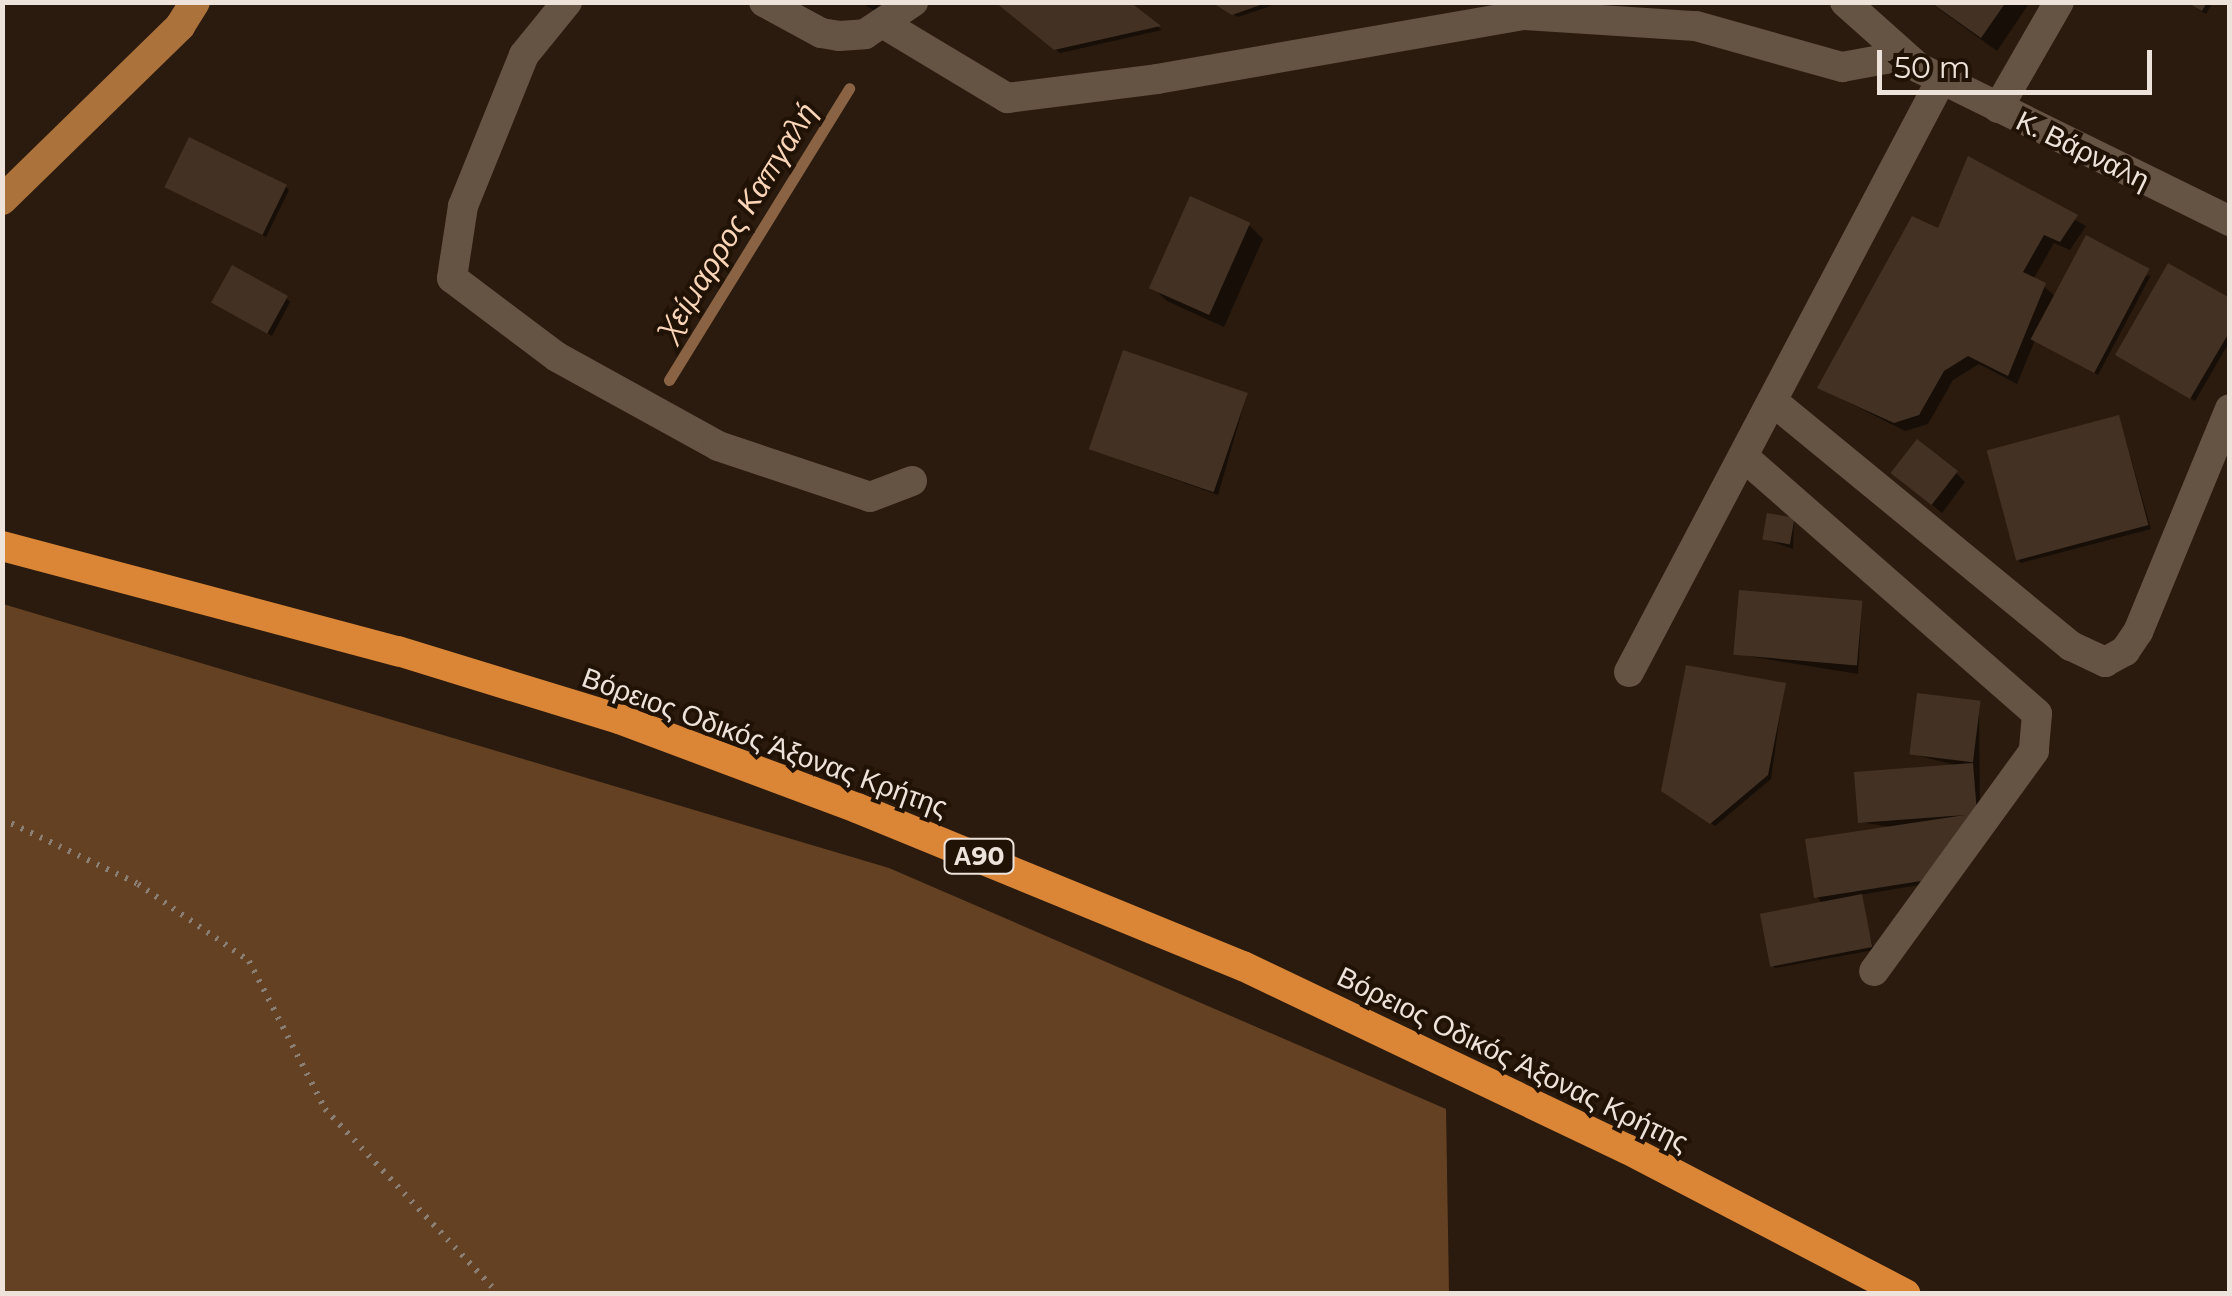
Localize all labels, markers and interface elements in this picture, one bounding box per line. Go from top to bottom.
scale bar [1882,30,2157,92]
text: 50 m [1894,49,1971,86]
water label: Χείμαρρος Καπγαλή [651,96,825,346]
street label: Κ. Βάρναλη [2011,103,2155,197]
street label: Βόρειος Οδικός Άξονας Κρήτης [578,660,952,824]
road number: Α90 [942,836,1016,876]
street label: Βόρειος Οδικός Άξονας Κρήτης [1332,959,1694,1159]

